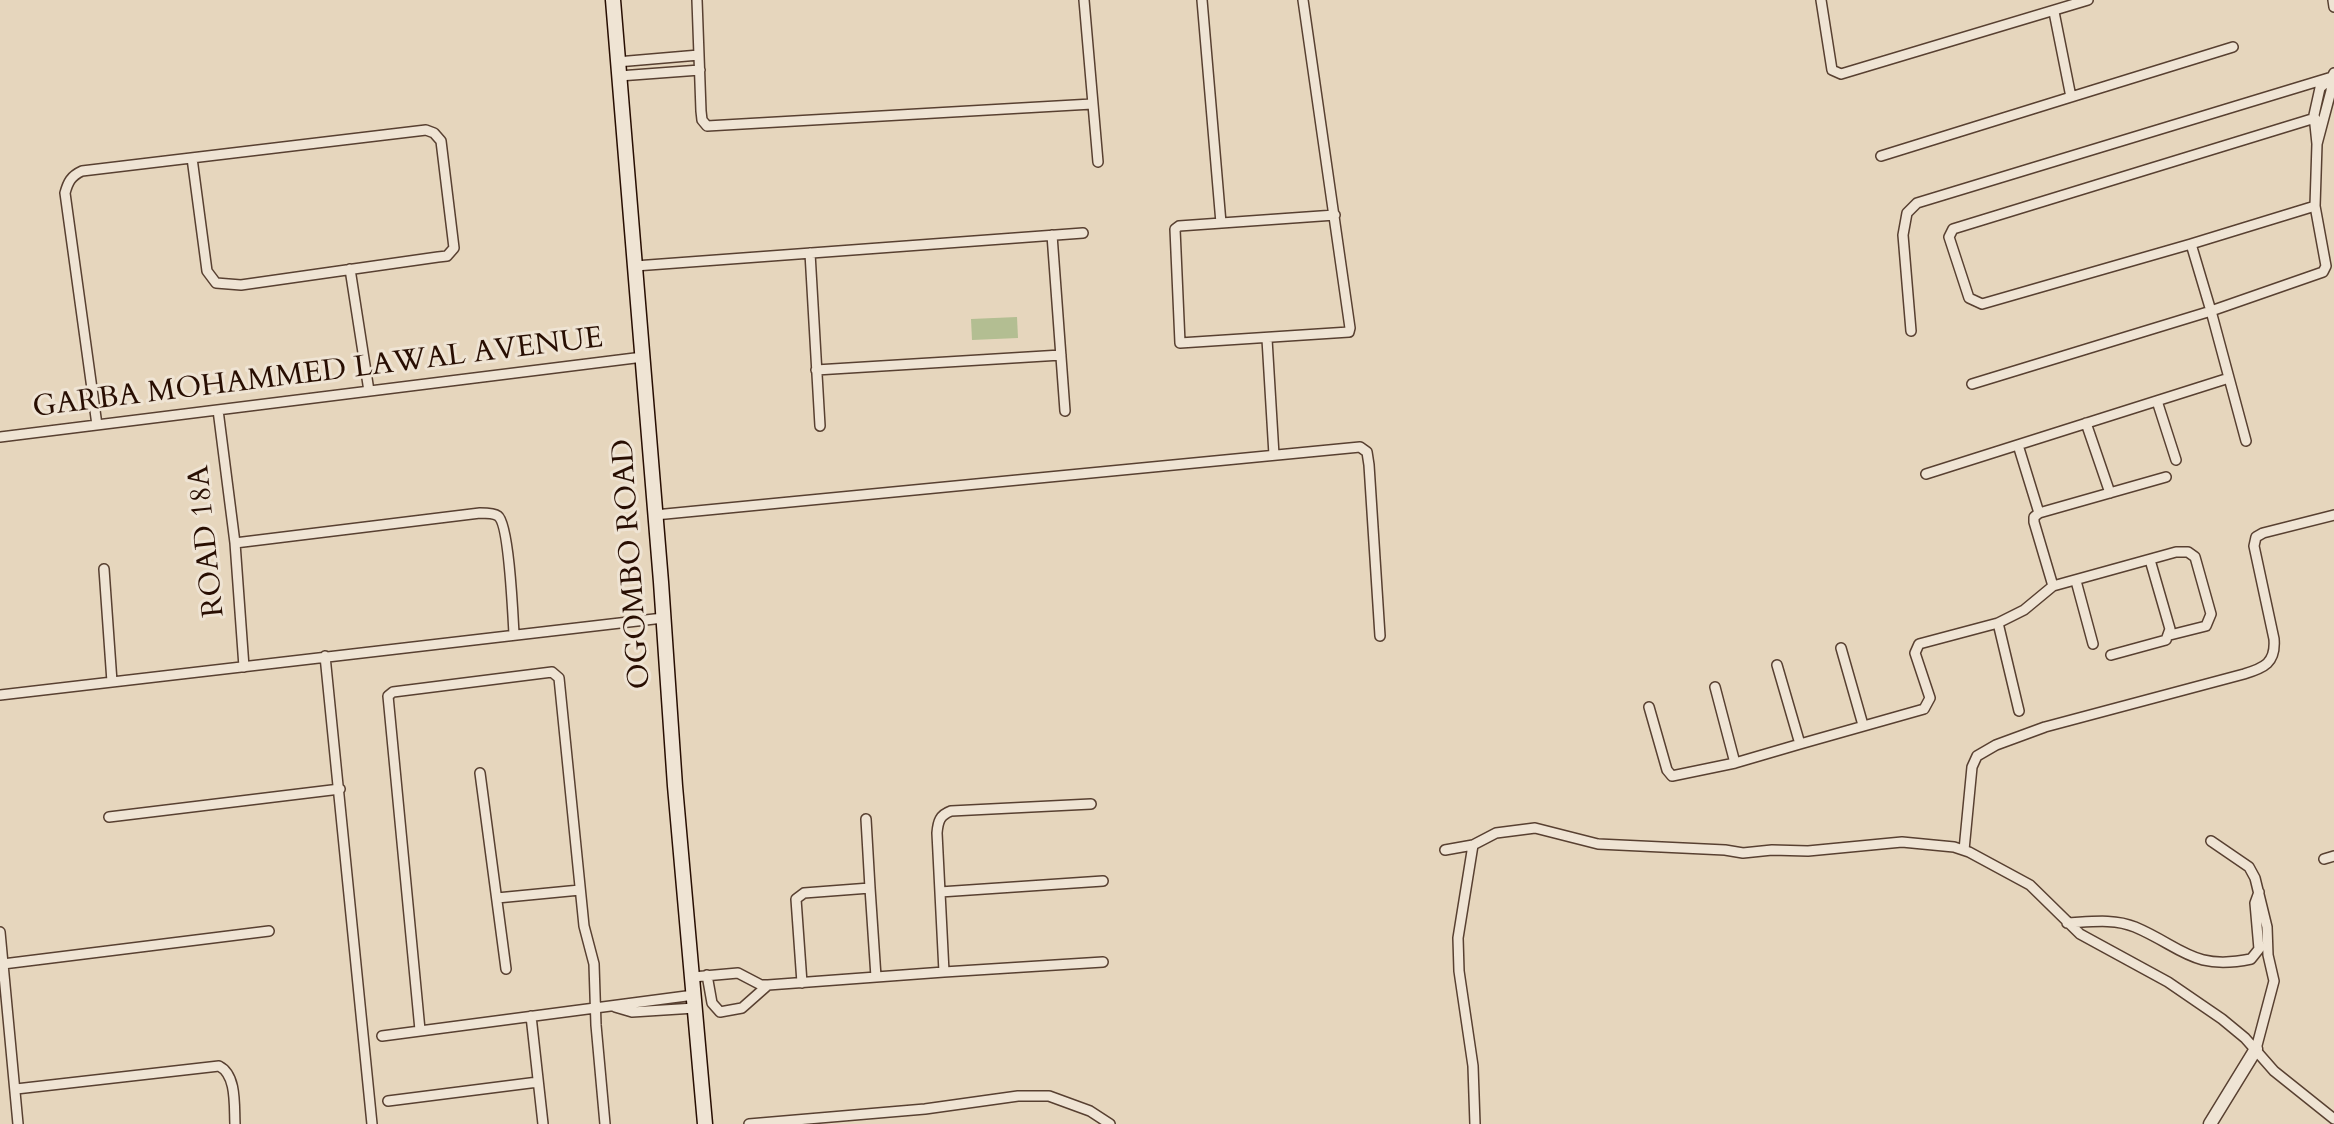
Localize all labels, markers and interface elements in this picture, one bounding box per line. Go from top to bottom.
street label: GARBA MOHAMMED LAWAL AVENUE [31,321,605,427]
street label: OGOMBO ROAD [606,438,660,690]
street label: ROAD 18A [182,463,234,619]

